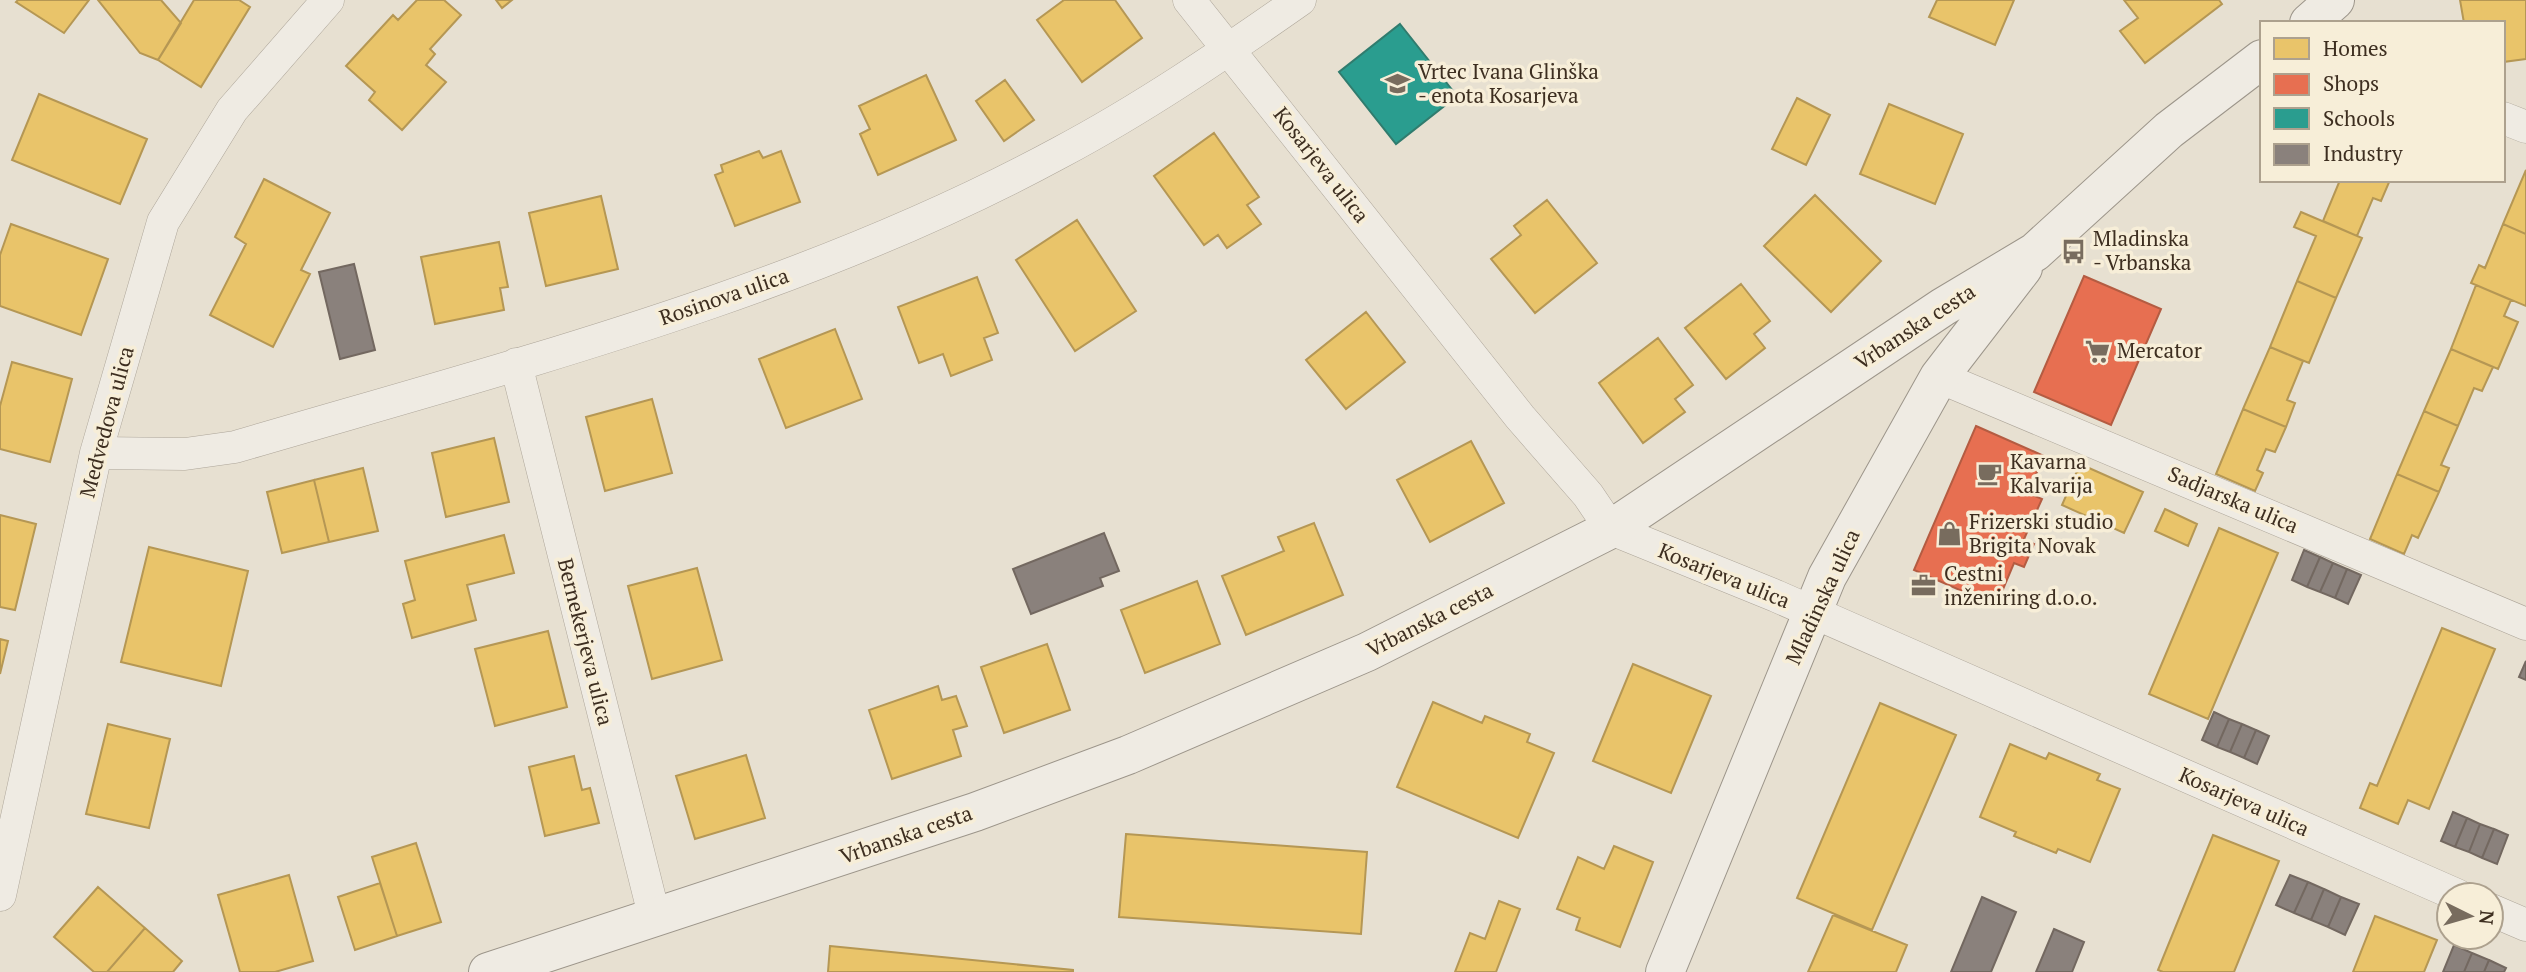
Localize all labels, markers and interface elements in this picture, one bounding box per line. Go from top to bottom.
legend [2260,21,2505,182]
text: Homes [2323,34,2388,62]
place label: Vrtec Ivana Glinška - enota Kosarjeva [1418,57,1599,109]
text: Shops [2323,69,2379,97]
school or university icon: Vrtec Ivana Glinška - enota Kosarjeva [1384,70,1412,98]
street label: Kosarjeva ulica [1268,101,1376,228]
text: Schools [2323,104,2395,132]
text: Industry [2323,139,2403,167]
place label: Mladinska - Vrbanska [2093,224,2192,276]
bus stop icon: Mladinska - Vrbanska [2059,237,2087,265]
street label: Rosinova ulica [655,261,793,331]
street label: Vrbanska cesta [1849,277,1980,376]
place label: Mercator [2117,336,2202,364]
supermarket icon: Mercator [2083,337,2111,365]
street label: Medvedova ulica [72,343,140,501]
place label: Kavarna Kalvarija [2010,447,2093,499]
street label: Sadjarska ulica [2164,459,2303,539]
cafe icon: Kavarna Kalvarija [1976,460,2004,488]
place label: Frizerski studio Brigita Novak [1969,507,2113,559]
shop icon: Frizerski studio Brigita Novak [1935,520,1963,548]
street label: Mladinska ulica [1778,524,1866,669]
street label: Kosarjeva ulica [1654,536,1795,614]
street label: Bernekerjeva ulica [552,555,620,729]
place label: Cestni inženiring d.o.o. [1944,559,2098,611]
office icon: Cestni inženiring d.o.o. [1910,572,1938,600]
street label: Vrbanska cesta [1362,575,1498,663]
street label: Kosarjeva ulica [2175,760,2314,842]
street label: Vrbanska cesta [836,798,976,870]
north arrow [2435,881,2505,951]
text: N [2474,909,2501,926]

